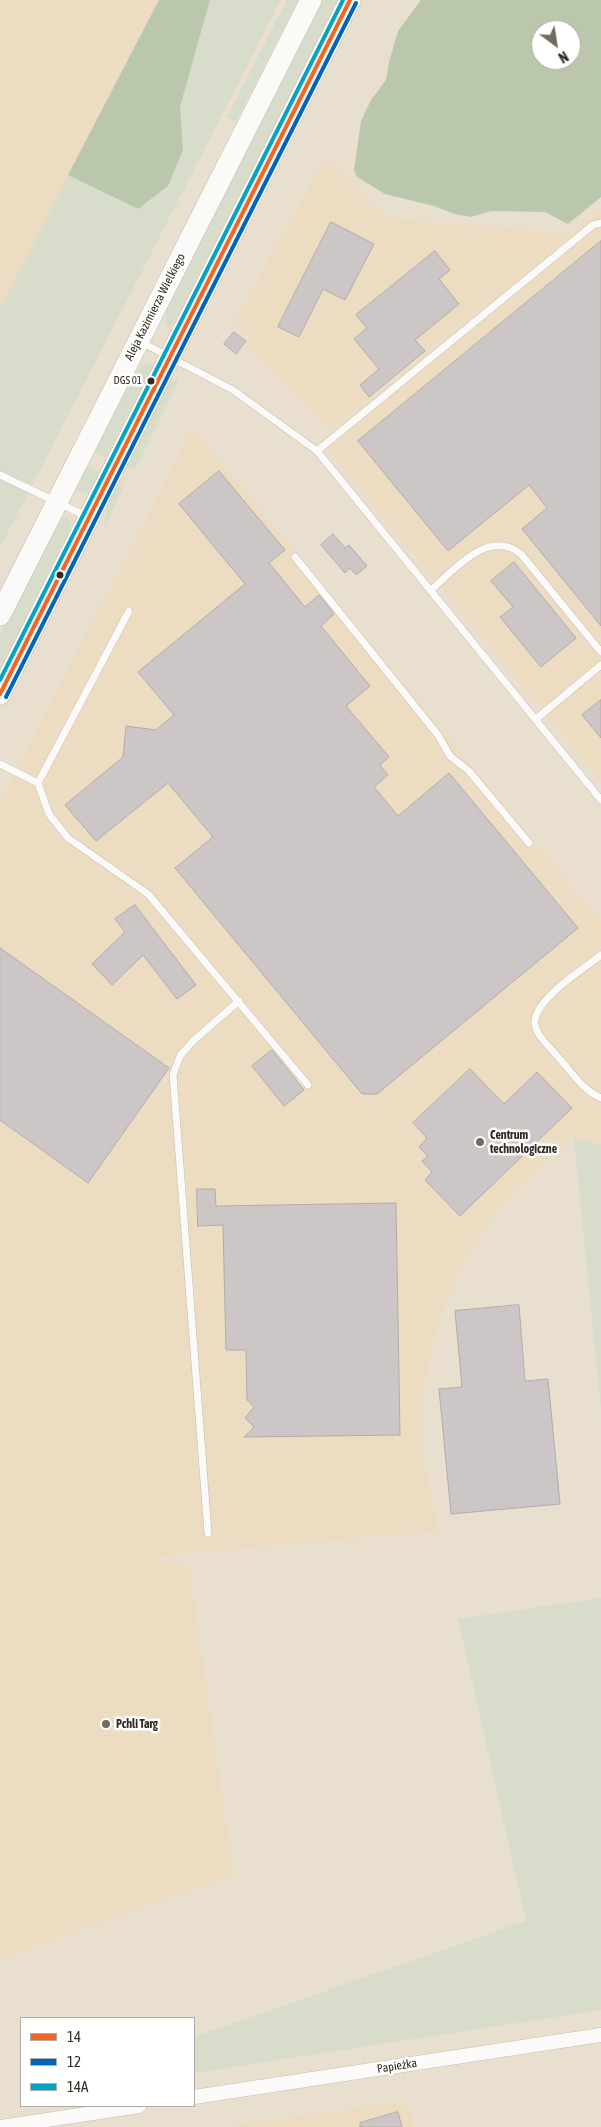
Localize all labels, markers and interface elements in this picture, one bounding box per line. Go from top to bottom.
north arrow [531,20,581,70]
text: N [556,48,571,66]
street label: Aleja Kazimierza Wielkiego [122,251,188,363]
place label: DGS 01 [114,374,142,388]
marker: DGS 01 [146,376,156,386]
unlabelled marker [55,570,65,580]
place label: Centrum technologiczne [490,1128,557,1156]
marker: Centrum technologiczne [474,1136,486,1148]
place label: Pchli Targ [116,1717,158,1731]
marker: Pchli Targ [100,1718,112,1730]
legend [20,2017,195,2107]
text: 14 [67,2028,81,2045]
text: 12 [67,2053,81,2070]
street label: Papieżka [376,2056,418,2076]
text: 14A [67,2078,88,2095]

